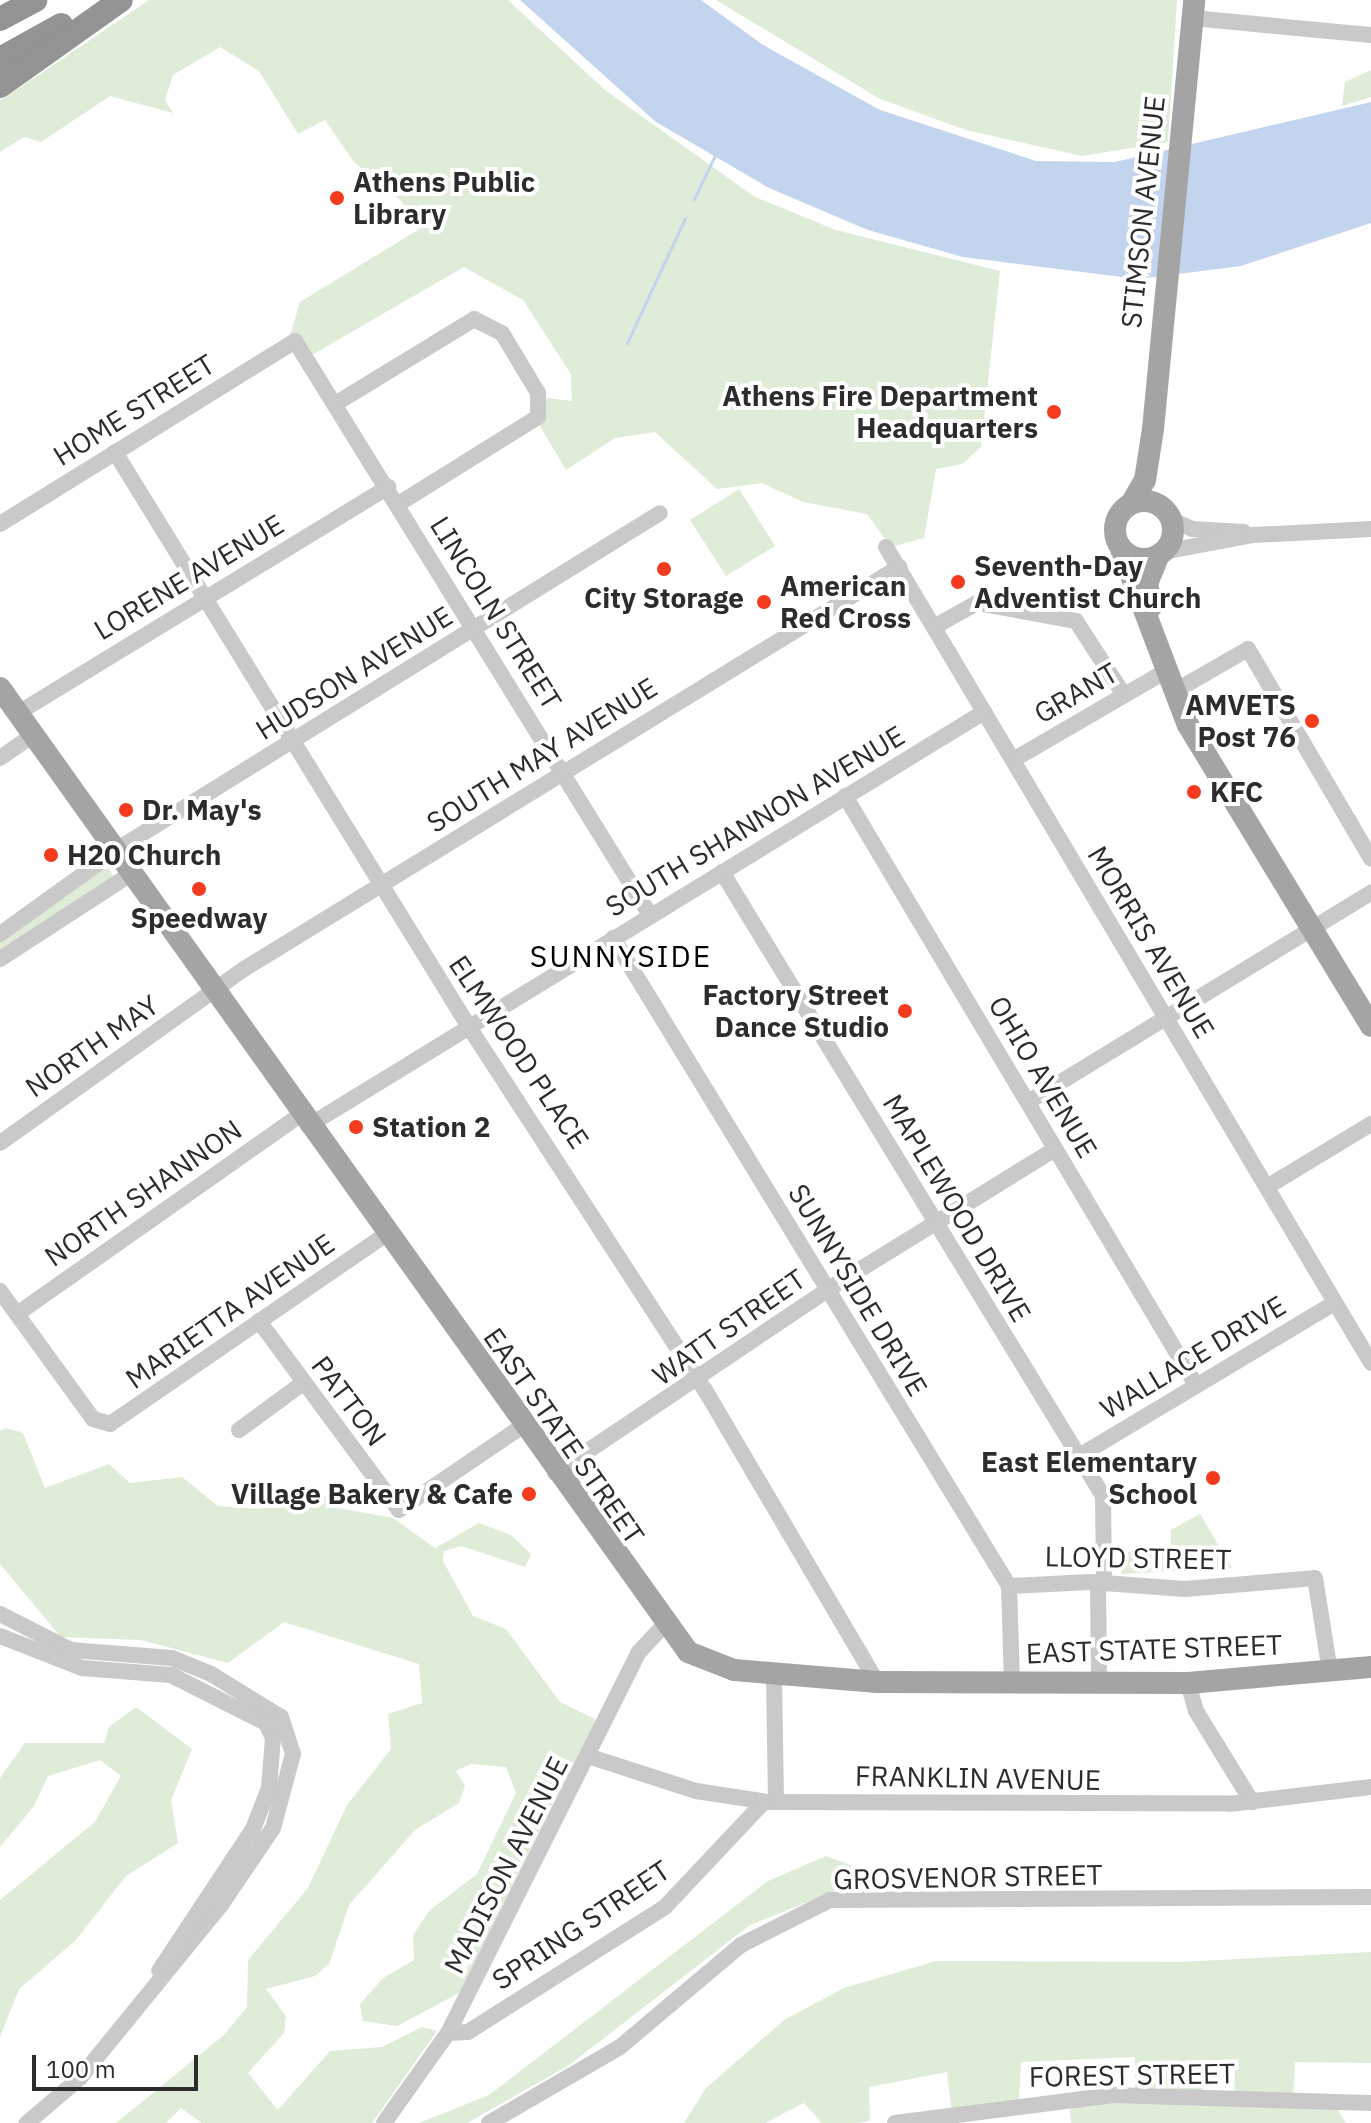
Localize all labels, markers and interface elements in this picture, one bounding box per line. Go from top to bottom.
street label: STIMSON AVENUE [1114,94,1172,330]
place label: Athens Public Library [353,165,535,231]
marker: Athens Public Library [328,189,346,207]
street label: HOME STREET [47,347,221,473]
place label: Athens Fire Department Headquarters [722,379,1038,445]
marker: Athens Fire Department Headquarters [1045,403,1063,421]
street label: LORENE AVENUE [88,507,290,647]
street label: LINCOLN STREET [423,510,569,716]
place label: Seventh-Day Adventist Church [974,549,1201,615]
marker: City Storage [655,560,673,578]
place label: American Red Cross [780,569,911,635]
marker: Seventh-Day Adventist Church [949,573,967,591]
place label: City Storage [584,581,744,615]
marker: American Red Cross [755,593,773,611]
street label: HUDSON AVENUE [250,599,458,747]
street label: GRANT [1028,656,1124,730]
street label: SOUTH MAY AVENUE [421,671,663,839]
place label: AMVETS Post 76 [1185,688,1296,754]
marker: AMVETS Post 76 [1303,712,1321,730]
street label: SOUTH SHANNON AVENUE [600,718,910,924]
place label: KFC [1210,775,1263,809]
marker: KFC [1185,783,1203,801]
place label: Dr. May's [142,793,262,827]
marker: Dr. May's [117,801,135,819]
place label: H20 Church [67,838,221,872]
street label: MORRIS AVENUE [1081,840,1221,1044]
marker: H20 Church [42,846,60,864]
marker: Speedway [190,880,208,898]
place label: Speedway [131,901,267,935]
district label: SUNNYSIDE [530,938,712,974]
street label: ELMWOOD PLACE [442,949,596,1155]
place label: Factory Street Dance Studio [702,978,889,1044]
street label: NORTH MAY [19,988,165,1104]
street label: OHIO AVENUE [982,990,1104,1164]
marker: Factory Street Dance Studio [896,1002,914,1020]
street label: MAPLEWOOD DRIVE [876,1088,1038,1328]
place label: Station 2 [372,1110,490,1144]
street label: NORTH SHANNON [38,1113,248,1273]
marker: Station 2 [347,1118,365,1136]
street label: SUNNYSIDE DRIVE [781,1178,935,1402]
street label: MARIETTA AVENUE [119,1226,341,1396]
street label: WATT STREET [646,1262,812,1392]
street label: WALLACE DRIVE [1094,1288,1292,1426]
street label: EAST STATE STREET [477,1321,651,1551]
street label: PATTON [304,1350,394,1452]
place label: East Elementary School [981,1445,1197,1511]
marker: East Elementary School [1204,1469,1222,1487]
place label: Village Bakery & Cafe [231,1477,513,1511]
marker: Village Bakery & Cafe [520,1485,538,1503]
street label: LLOYD STREET [1044,1540,1232,1576]
street label: EAST STATE STREET [1025,1628,1283,1670]
street label: MADISON AVENUE [437,1751,575,1979]
street label: FRANKLIN AVENUE [855,1759,1101,1797]
street label: SPRING STREET [486,1853,676,1997]
street label: GROSVENOR STREET [833,1858,1103,1896]
scale bar [36,2039,202,2089]
text: 100 m [46,2053,116,2085]
street label: FOREST STREET [1029,2056,1235,2094]

